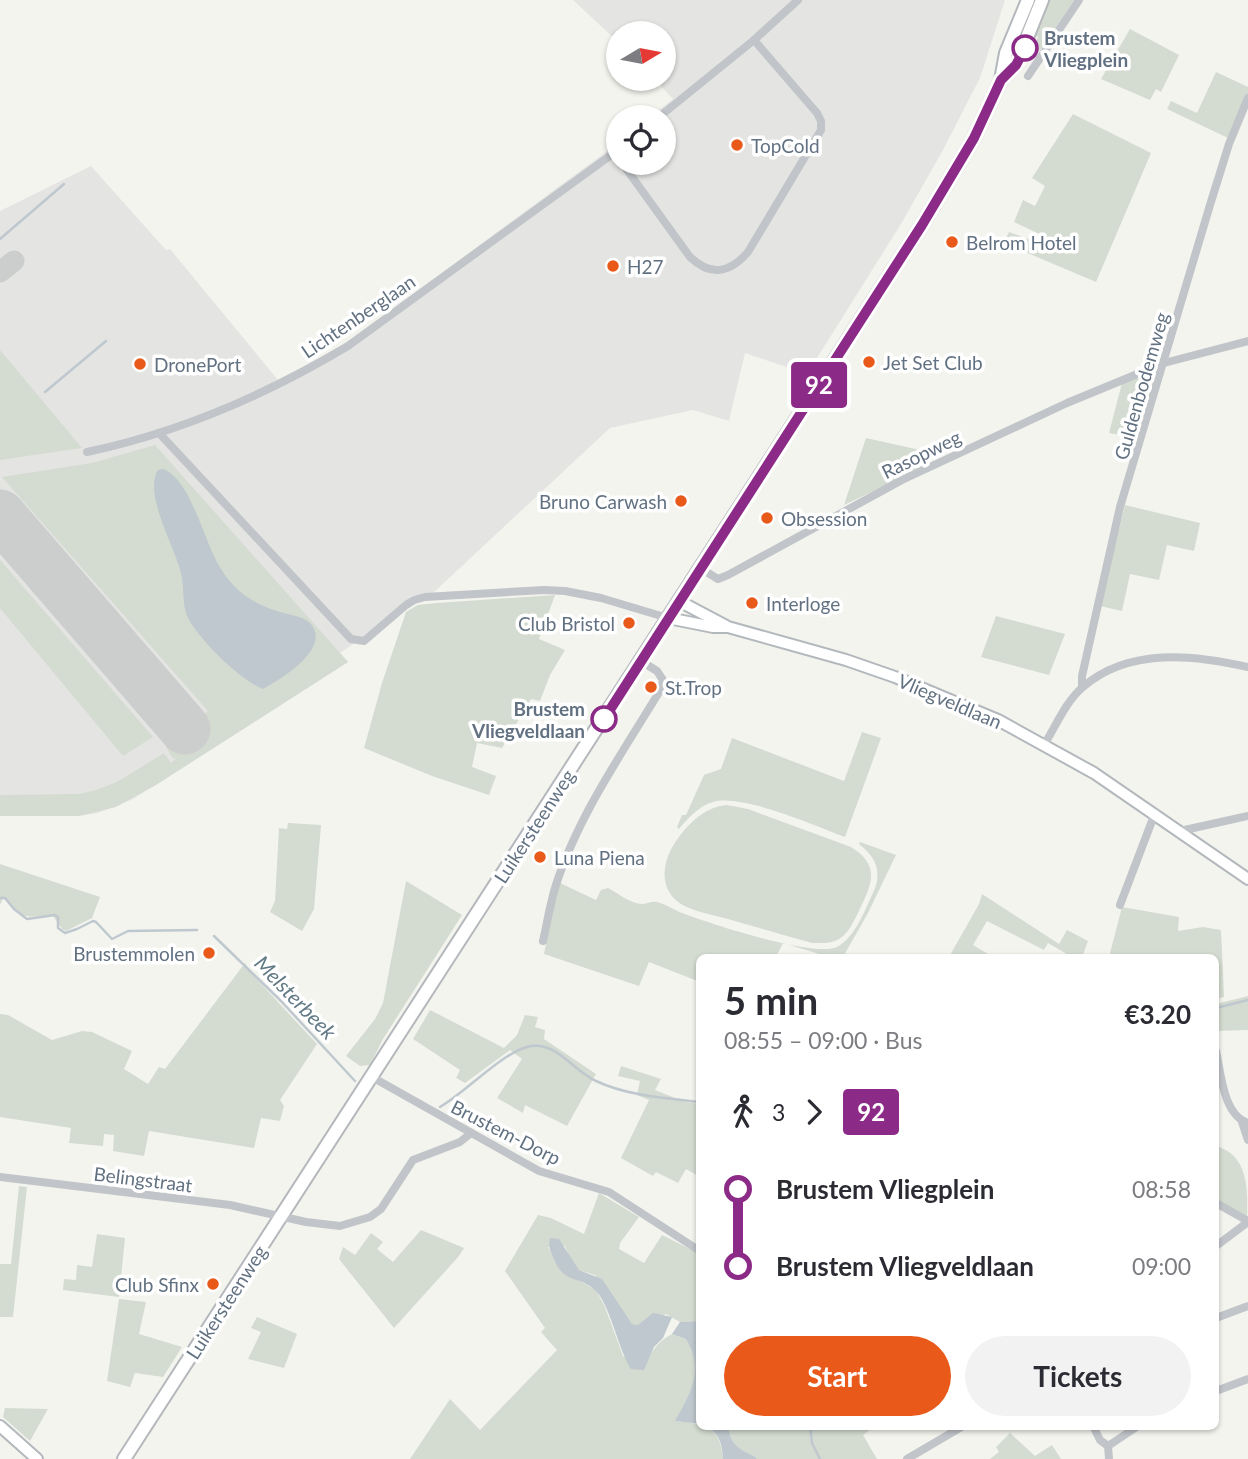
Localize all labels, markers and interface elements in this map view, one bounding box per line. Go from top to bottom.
north arrow [606,21,676,91]
map controls [606,21,676,175]
place label: Brustem Vliegplein [1043,26,1128,71]
marker: Brustem Vliegplein [1012,35,1038,61]
button: locate [606,105,676,175]
place label: TopCold [751,134,820,157]
marker: TopCold [729,137,745,153]
place label: Belrom Hotel [966,231,1077,254]
marker: Belrom Hotel [944,234,960,250]
place label: H27 [627,255,664,278]
marker: H27 [605,258,621,274]
street label: Lichtenberglaan [297,269,419,363]
street label: Guldenbodemweg [1109,309,1173,462]
place label: Jet Set Club [883,351,983,374]
place label: DronePort [154,353,242,376]
marker: Jet Set Club [861,354,877,370]
marker: DronePort [132,356,148,372]
line badge: 92 [788,362,850,408]
text: 92 [805,370,833,399]
street label: Rasopweg [878,425,965,483]
place label: Bruno Carwash [539,490,667,513]
marker: Bruno Carwash [673,493,689,509]
place label: Obsession [781,507,867,530]
marker: Obsession [759,510,775,526]
place label: Interloge [766,592,840,615]
marker: Interloge [744,595,760,611]
place label: Club Bristol [518,612,615,635]
marker: Club Bristol [621,615,637,631]
street label: Vliegveldlaan [895,669,1005,733]
place label: St.Trop [665,676,722,699]
marker: St.Trop [643,679,659,695]
place label: Brustem Vliegveldlaan [471,697,585,742]
marker: Brustem Vliegveldlaan [591,706,617,732]
street label: Luikersteenweg [489,765,579,887]
place label: Luna Piena [554,846,645,869]
marker: Luna Piena [532,849,548,865]
place label: Brustemmolen [73,942,195,965]
marker: Brustemmolen [201,945,217,961]
water label: Melsterbeek [250,950,343,1045]
text: 5 min [724,977,818,1023]
text: €3.20 [1125,998,1191,1030]
text: 08:55 – 09:00 · Bus [724,1026,923,1054]
icon: walk [724,1093,762,1131]
icon: forward [795,1093,833,1131]
street label: Brustem-Dorp [447,1095,565,1169]
text: 92 [857,1097,885,1126]
text: 3 [772,1098,785,1126]
street label: Belingstraat [92,1162,194,1196]
text: Brustem Vliegplein [776,1173,994,1205]
text: 08:58 [1132,1175,1191,1203]
street label: Luikersteenweg [181,1241,271,1363]
text: Brustem Vliegveldlaan [776,1250,1034,1282]
text: 09:00 [1132,1252,1191,1280]
place label: Club Sfinx [115,1273,200,1296]
marker: Club Sfinx [205,1276,221,1292]
button: Start [724,1336,951,1416]
button: Tickets [965,1336,1191,1416]

